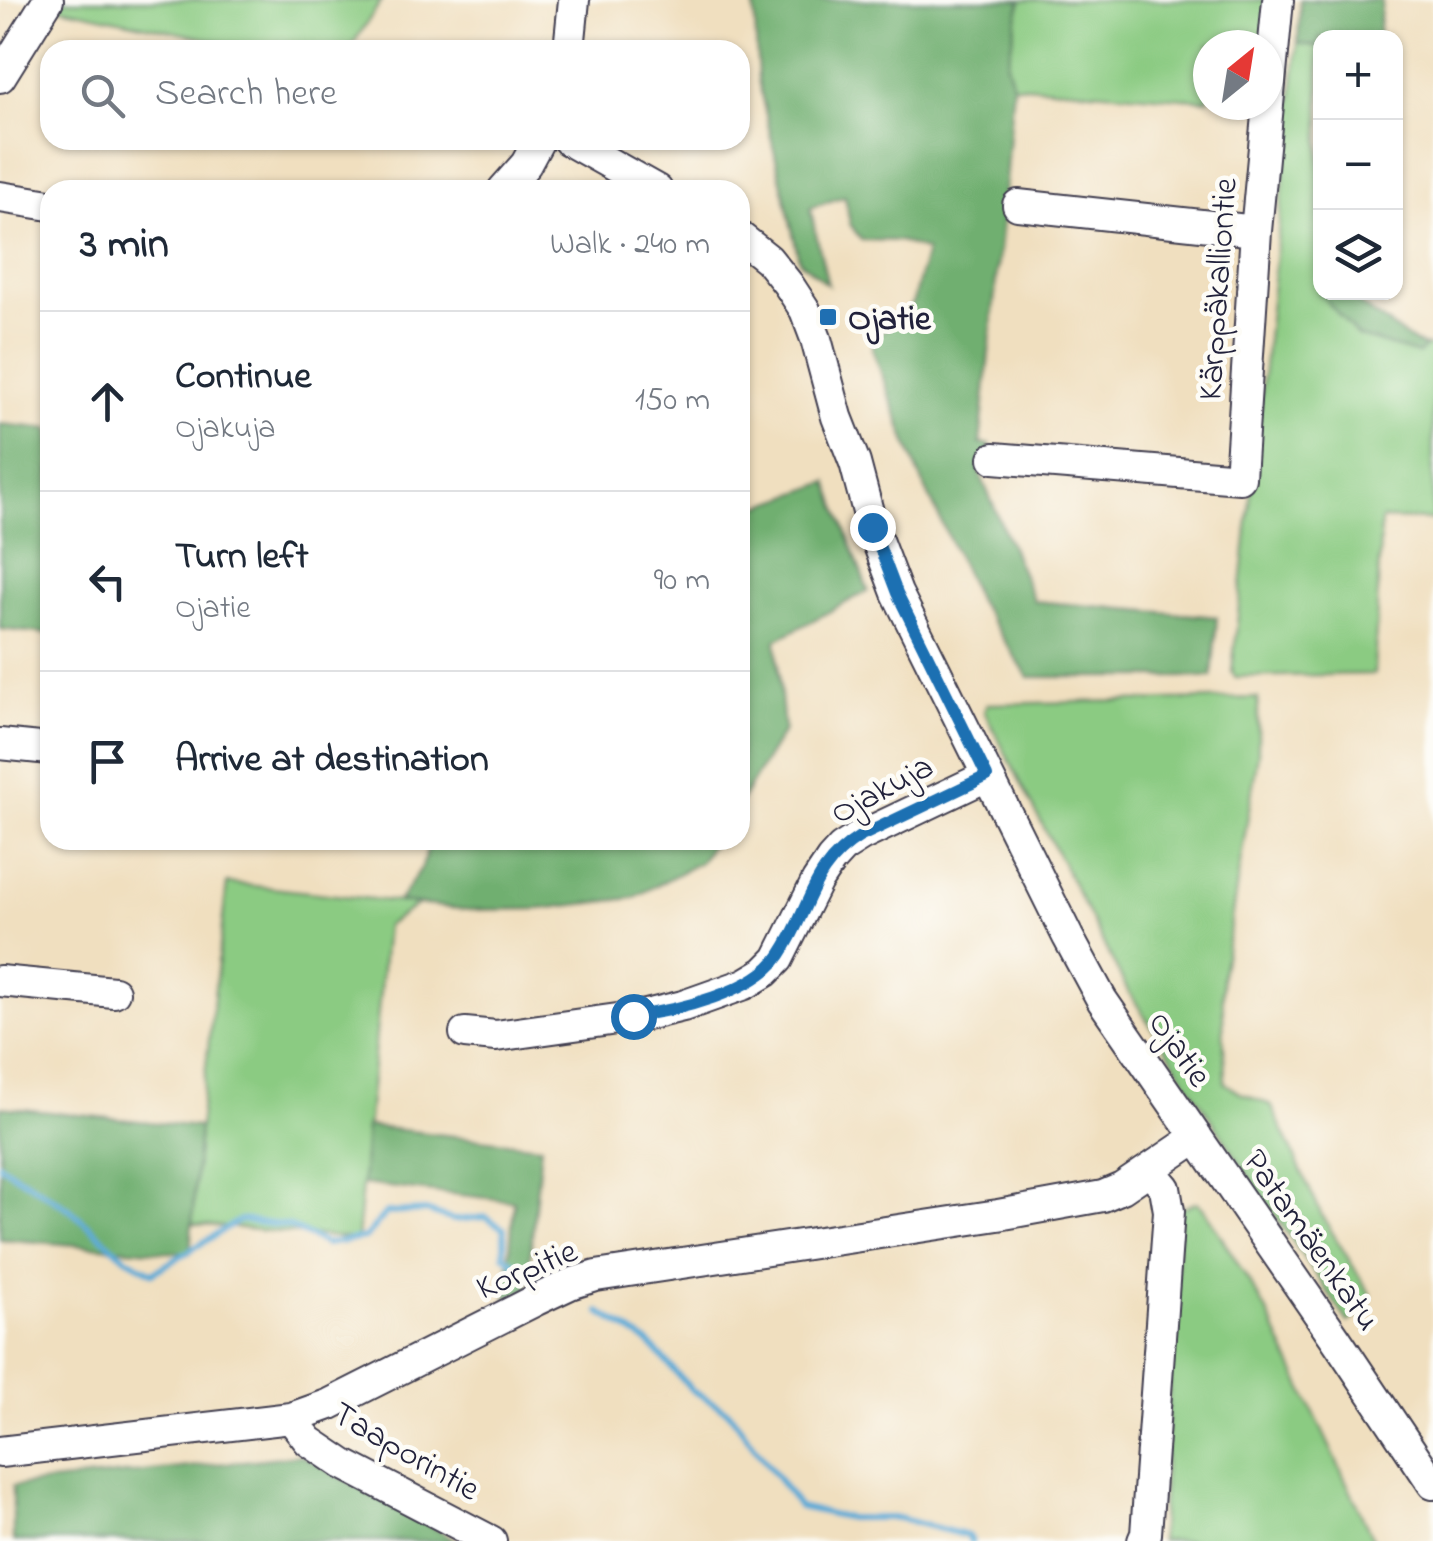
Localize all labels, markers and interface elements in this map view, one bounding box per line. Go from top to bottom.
north arrow [1193,30,1283,120]
map controls [1313,30,1403,300]
button: + [1313,30,1403,120]
search box [40,40,750,150]
text: Search here [155,67,337,123]
icon: search [75,68,130,123]
button: − [1313,120,1403,210]
street label: Kärppäkalliontie [1186,176,1253,402]
button: layers [1313,210,1403,300]
text: 3 min [80,215,169,276]
text: Walk · 240 m [550,222,710,269]
place label: Ojatie [848,295,932,346]
marker: Ojatie [817,306,839,328]
text: Continue [175,350,311,406]
icon: ahead [80,374,135,429]
text: 150 m [635,378,710,425]
text: Ojakuja [175,406,276,453]
route end [850,505,896,551]
text: Turn left [175,530,308,586]
icon: left [80,554,135,609]
text: 90 m [654,558,710,605]
text: Ojatie [175,586,251,633]
text: Arrive at destination [175,733,489,789]
icon: arrive [80,734,135,789]
street label: Ojakuja [822,743,943,839]
route start [611,994,657,1040]
street label: Ojatie [1134,1002,1223,1099]
street label: Patamäenkatu [1229,1140,1392,1342]
street label: Korpitie [469,1227,586,1315]
street label: Taaporintie [322,1390,489,1516]

